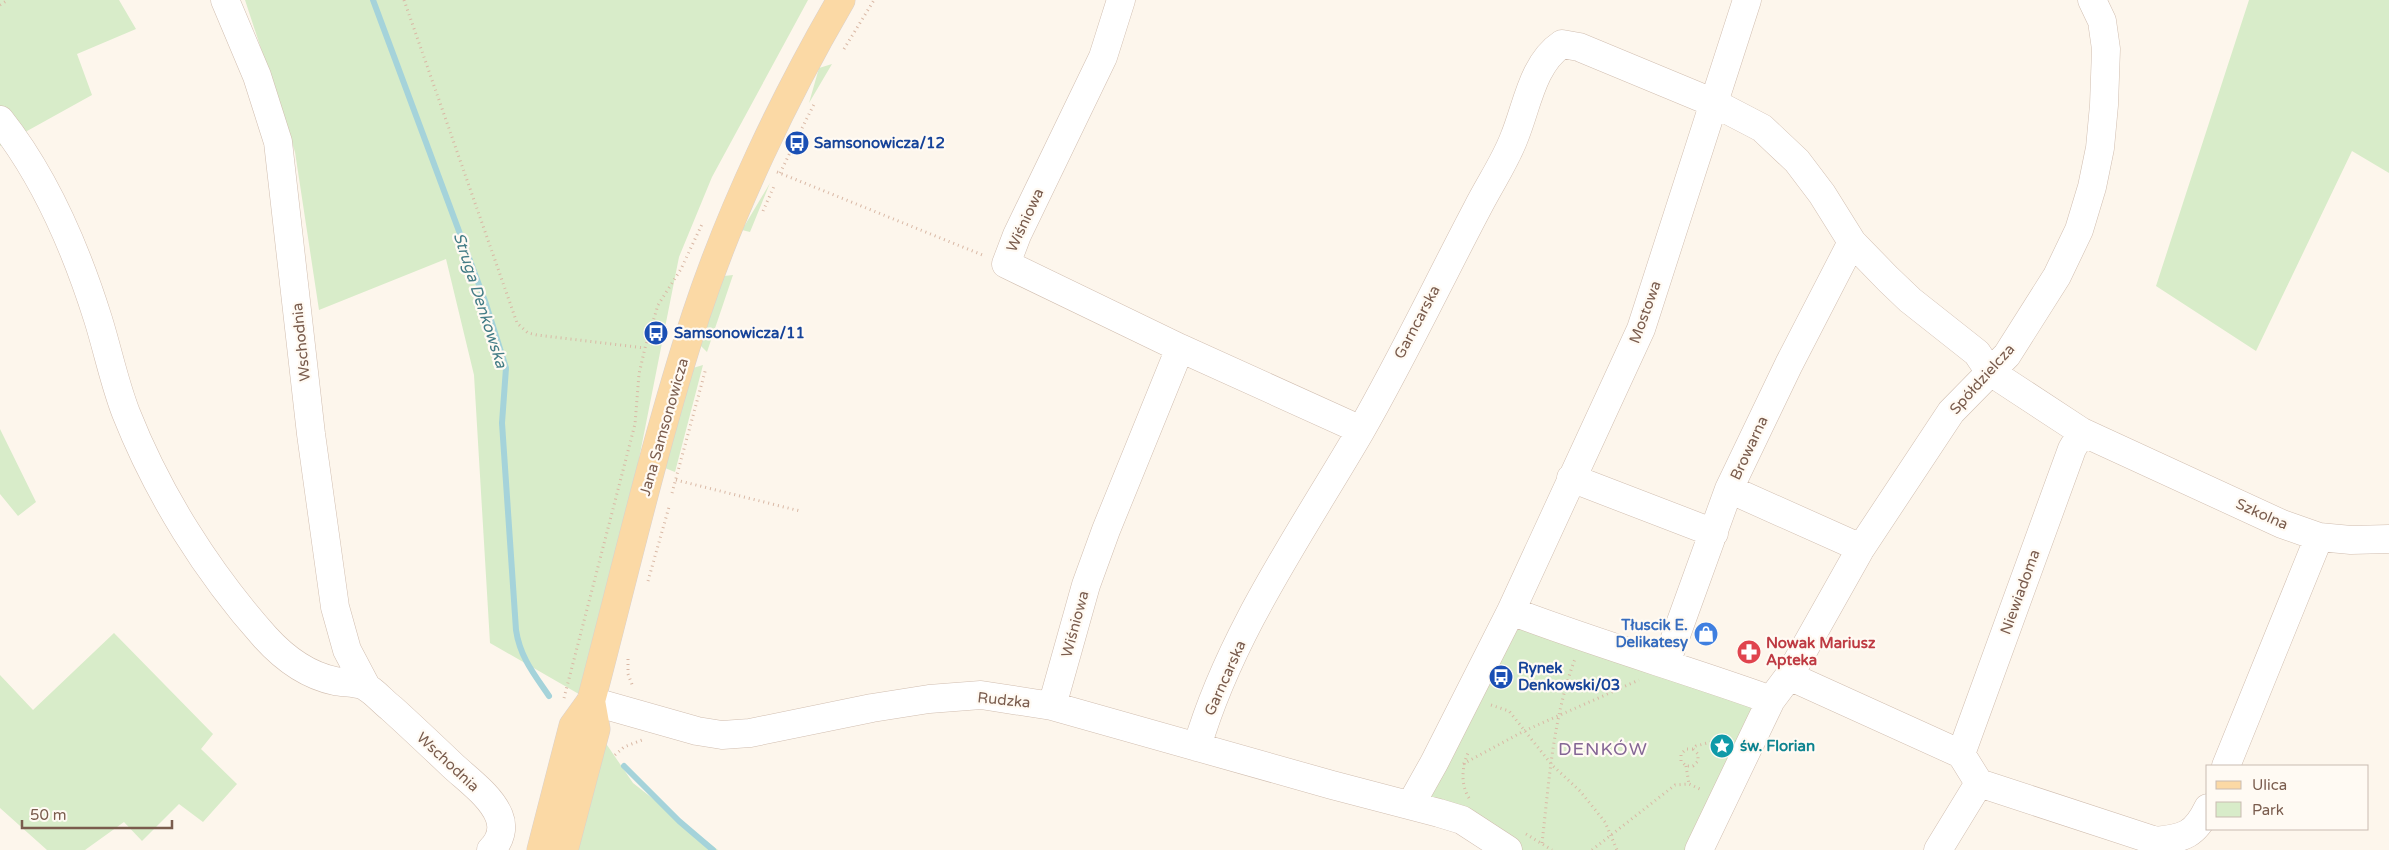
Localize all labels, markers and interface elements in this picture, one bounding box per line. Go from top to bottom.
bus stop icon: Samsonowicza/12 [784,130,810,156]
place label: Samsonowicza/12 [814,134,945,152]
street label: Wiśniowa [1002,185,1048,255]
water label: Struga Denkowska [449,230,512,372]
street label: Mostowa [1625,278,1665,346]
street label: Garncarska [1390,282,1444,362]
street label: Wschodnia [288,302,314,382]
bus stop icon: Samsonowicza/11 [643,320,669,346]
place label: Samsonowicza/11 [674,324,805,342]
street label: Spółdzielcza [1946,340,2018,418]
street label: Jana Samsonowicza [636,356,692,498]
street label: Browarna [1726,413,1772,483]
street label: Szkolna [2233,495,2291,533]
street label: Niewiadoma [1996,547,2044,637]
street label: Wiśniowa [1057,589,1093,659]
place label: Tłuscik E. Delikatesy [1615,616,1688,652]
shop icon: Tłuscik E. Delikatesy [1693,621,1719,647]
place label: Nowak Mariusz Apteka [1766,634,1876,670]
street label: Garncarska [1200,638,1250,718]
pharmacy icon: Nowak Mariusz Apteka [1736,639,1762,665]
place label: Rynek Denkowski/03 [1518,659,1620,694]
bus stop icon: Rynek Denkowski/03 [1488,664,1514,690]
street label: Rudzka [977,688,1031,712]
street label: Wschodnia [413,729,483,795]
place icon: św. Florian [1709,733,1735,759]
place label: św. Florian [1740,737,1815,755]
district label: DENKÓW [1558,738,1648,760]
legend [2206,765,2369,830]
text: Ulica [2252,776,2287,794]
scale bar [22,798,172,830]
text: Park [2252,801,2284,819]
text: 50 m [30,806,67,824]

